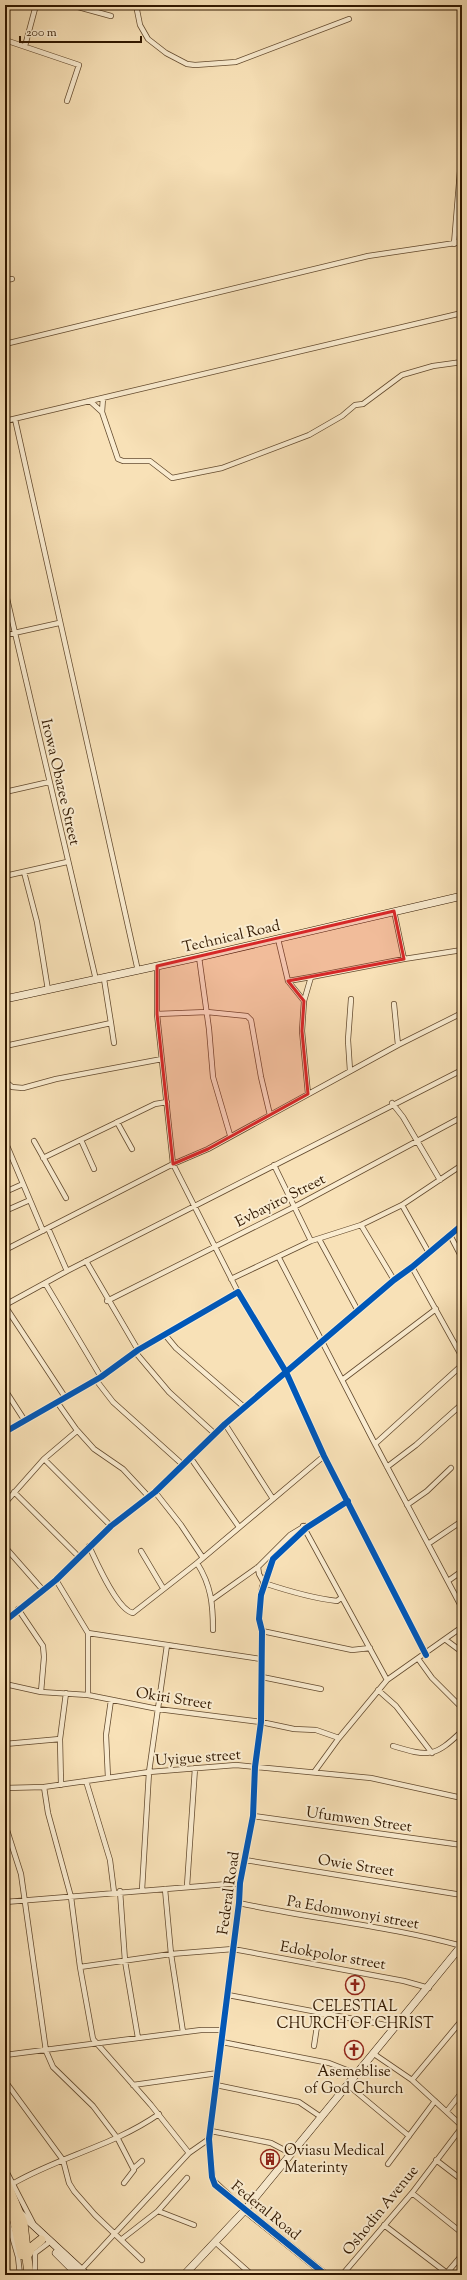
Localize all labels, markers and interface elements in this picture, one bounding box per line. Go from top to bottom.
scale bar [20,18,141,44]
text: 200 m [26,24,57,42]
street label: Irowa Obazee Street [35,717,84,848]
street label: Technical Road [180,916,283,959]
street label: Evbayiro Street [232,1169,330,1233]
street label: Okiri Street [134,1683,213,1716]
street label: Uyigue street [155,1745,242,1772]
street label: Ufumwen Street [305,1803,413,1838]
street label: Federal Road [213,1850,246,1936]
street label: Owie Street [316,1850,395,1883]
street label: Pa Edomwonyi street [285,1892,421,1935]
street label: Edokpolor street [278,1937,387,1976]
church icon: CELESTIAL CHURCH OF CHRIST [344,1974,366,1996]
place label: CELESTIAL CHURCH OF CHRIST [276,1997,434,2035]
church icon: Asemeblise of God Church [343,2039,365,2061]
place label: Asemeblise of God Church [304,2062,404,2100]
place label: Oviasu Medical Materinty [284,2141,385,2179]
building icon: Oviasu Medical Materinty [259,2148,281,2170]
street label: Oshodin Avenue [338,2161,424,2260]
street label: Federal Road [226,2177,305,2246]

